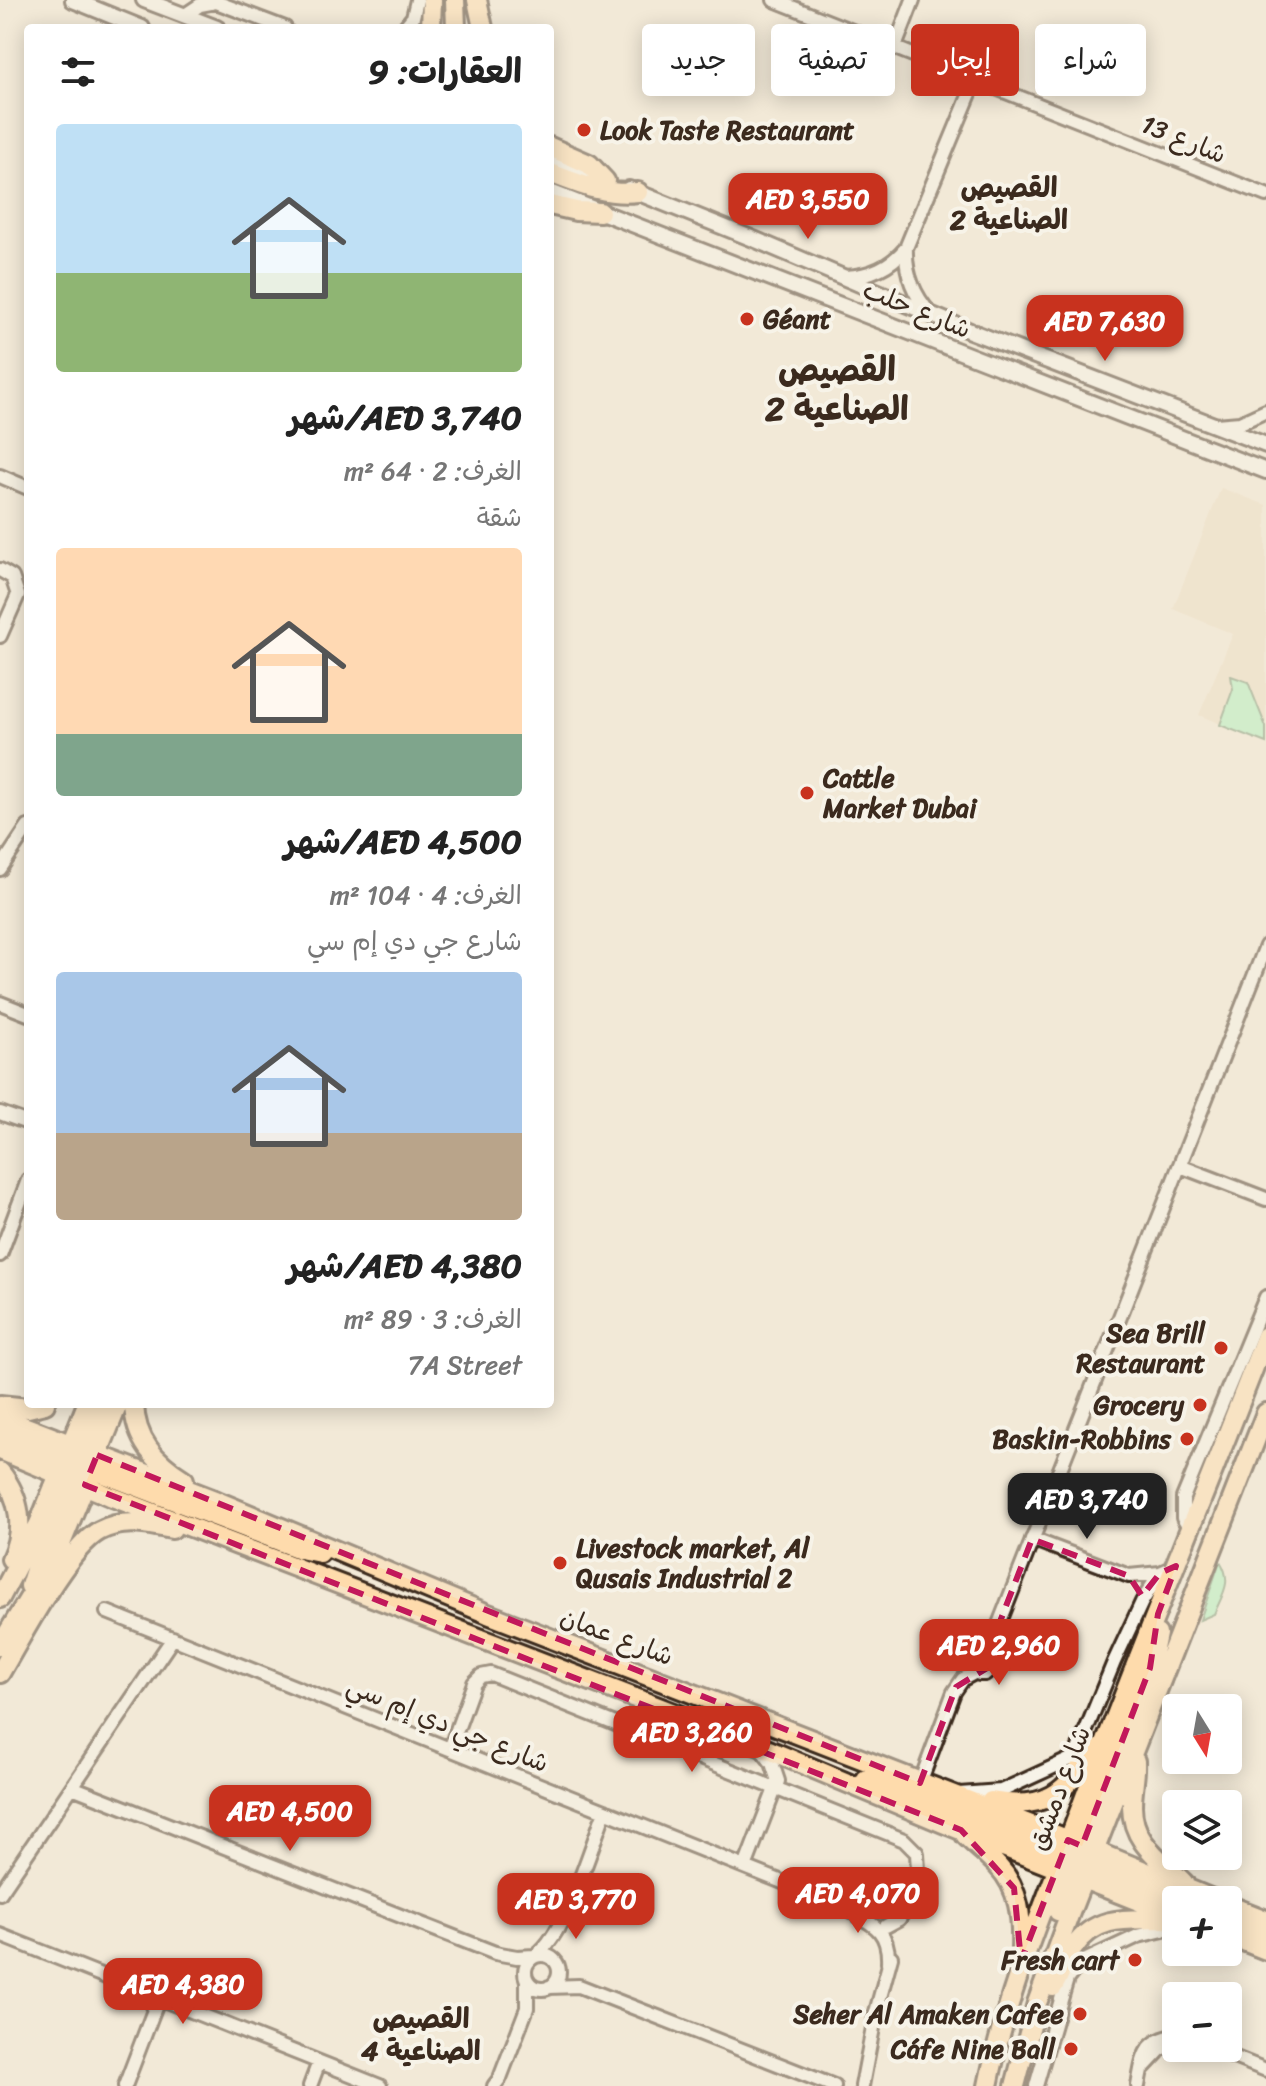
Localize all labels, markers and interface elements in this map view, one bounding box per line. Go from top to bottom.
chip: جديد [642,24,755,96]
chip: تصفية [771,24,895,96]
chip: إيجار [911,24,1019,96]
chip: شراء [1035,24,1146,96]
text: العقارات: 9 [368,42,522,102]
icon: filters [56,50,100,94]
street label: شارع 13 [1134,101,1234,177]
place label: Look Taste Restaurant [600,107,855,153]
marker: Look Taste Restaurant [575,121,593,139]
district label: القصيص الصناعية 2 [949,163,1068,244]
pin: AED 3,550 [716,173,900,241]
icon: home [217,176,361,320]
text: AED 3,550 [746,176,870,222]
street label: شارع حلب [856,266,978,352]
pin: AED 7,630 [1013,295,1197,363]
place label: Géant [763,296,832,342]
text: AED 7,630 [1044,298,1166,344]
marker: Géant [738,310,756,328]
district label: القصيص الصناعية 2 [765,340,909,439]
text: AED 3,740/شهر [288,388,522,448]
text: الغرف: 2 · 64 m² [344,448,522,494]
text: شقة [477,494,522,540]
icon: home [217,600,361,744]
place label: Cattle Market Dubai [822,755,978,831]
marker: Cattle Market Dubai [798,784,816,802]
text: AED 4,500/شهر [284,812,522,872]
text: الغرف: 4 · 104 m² [330,872,522,918]
text: شارع جي دي إم سي [307,918,522,964]
icon: home [217,1024,361,1168]
text: AED 4,380/شهر [287,1236,522,1296]
text: الغرف: 3 · 89 m² [344,1296,522,1342]
place label: Sea Brill Restaurant [1075,1310,1207,1386]
marker: Sea Brill Restaurant [1212,1339,1230,1357]
text: 7A Street [408,1342,522,1388]
place label: Grocery [1093,1382,1185,1428]
marker: Grocery [1191,1396,1209,1414]
place label: Baskin-Robbins [992,1416,1172,1462]
marker: Baskin-Robbins [1178,1430,1196,1448]
pin: AED 3,740 [995,1473,1179,1541]
text: AED 3,740 [1026,1476,1148,1522]
place label: Livestock market, Al Qusais Industrial 2 [576,1525,811,1601]
marker: Livestock market, Al Qusais Industrial 2 [551,1554,569,1572]
street label: شارع عمان [553,1593,681,1679]
pin: AED 2,960 [907,1619,1091,1687]
text: AED 2,960 [938,1622,1060,1668]
street label: شارع جي دي إم سي [340,1662,556,1786]
north arrow [1162,1694,1242,1774]
map controls [1162,1694,1242,2062]
pin: AED 3,260 [600,1706,784,1774]
text: AED 3,260 [631,1709,753,1755]
street label: شارع دمشق [1014,1719,1104,1857]
pin: AED 4,500 [198,1785,382,1853]
text: AED 4,500 [227,1788,353,1834]
button: layers [1162,1790,1242,1870]
pin: AED 4,070 [766,1867,950,1935]
text: AED 4,070 [796,1870,920,1916]
pin: AED 3,770 [484,1873,668,1941]
text: AED 3,770 [515,1876,637,1922]
button: + [1162,1886,1242,1966]
place label: Fresh cart [1000,1937,1121,1983]
marker: Fresh cart [1126,1951,1144,1969]
pin: AED 4,380 [91,1958,275,2026]
text: AED 4,380 [121,1961,245,2007]
button: − [1162,1982,1242,2062]
place label: Seher Al Amaken Cafee [792,1991,1065,2037]
district label: القصيص الصناعية 4 [361,1994,481,2075]
marker: Seher Al Amaken Cafee [1071,2005,1089,2023]
place label: Cáfe Nine Ball [890,2026,1057,2072]
marker: Cáfe Nine Ball [1062,2040,1080,2058]

